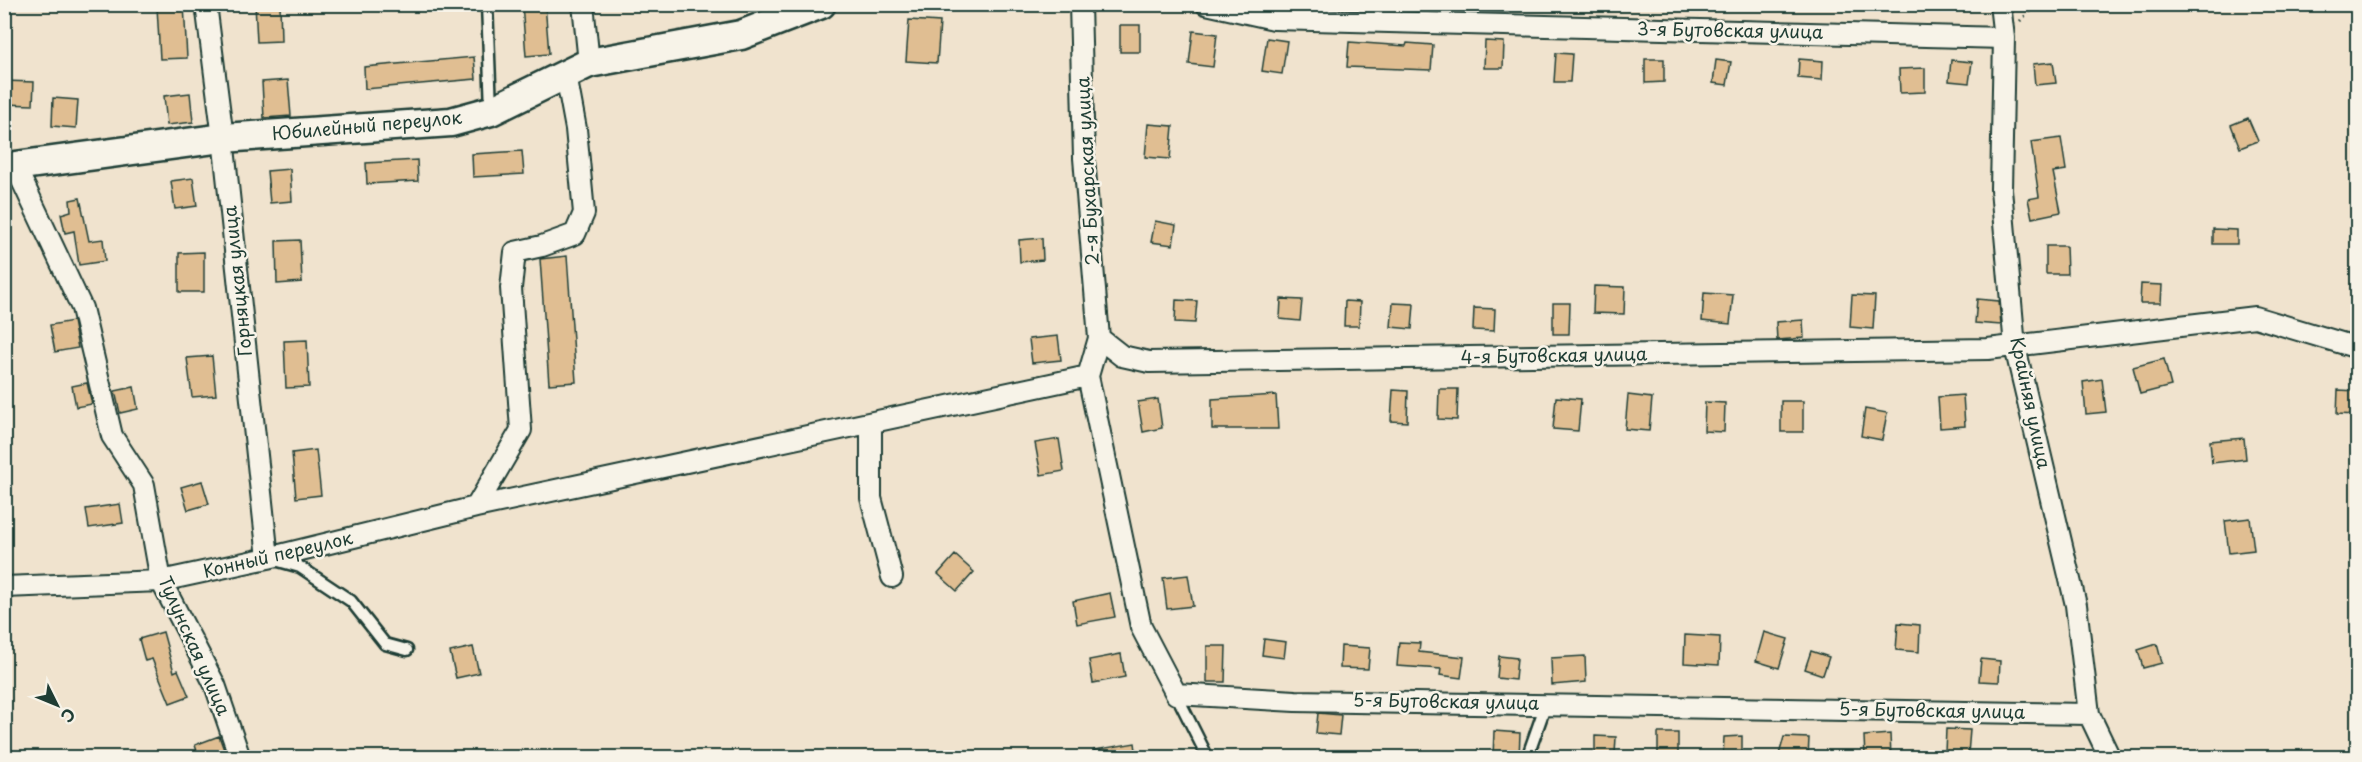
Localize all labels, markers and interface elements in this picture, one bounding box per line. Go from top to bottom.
street label: 3-я Бутовская улица [1637,14,1824,45]
street label: 2-я Бухарская улица [1068,75,1105,266]
street label: Юбилейный переулок [271,103,463,146]
street label: Горняцкая улица [215,204,258,358]
street label: Крайняя улица [2004,334,2059,472]
street label: 4-я Бутовская улица [1460,339,1648,370]
street label: Конный переулок [200,523,355,584]
street label: Тулунская улица [153,572,238,720]
north arrow [27,675,87,735]
street label: 5-я Бутовская улица [1353,685,1540,716]
street label: 5-я Бутовская улица [1839,694,2026,725]
text: С [56,703,82,729]

